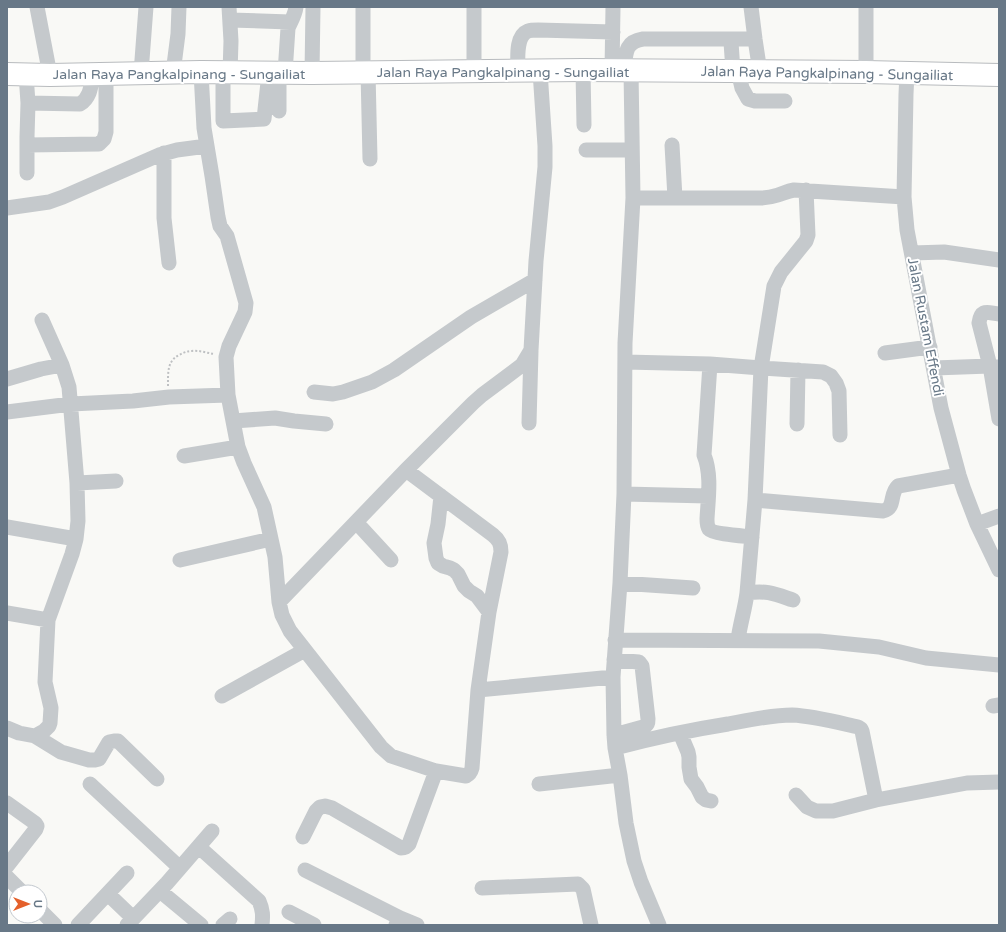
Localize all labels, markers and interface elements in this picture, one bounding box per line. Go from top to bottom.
street label: Jalan Raya Pangkalpinang - Sungailiat [701,63,954,84]
street label: Jalan Raya Pangkalpinang - Sungailiat [377,64,630,81]
street label: Jalan Raya Pangkalpinang - Sungailiat [53,66,306,83]
street label: Jalan Rustam Effendi [904,256,947,398]
north arrow [8,884,48,924]
text: U [31,900,44,908]

